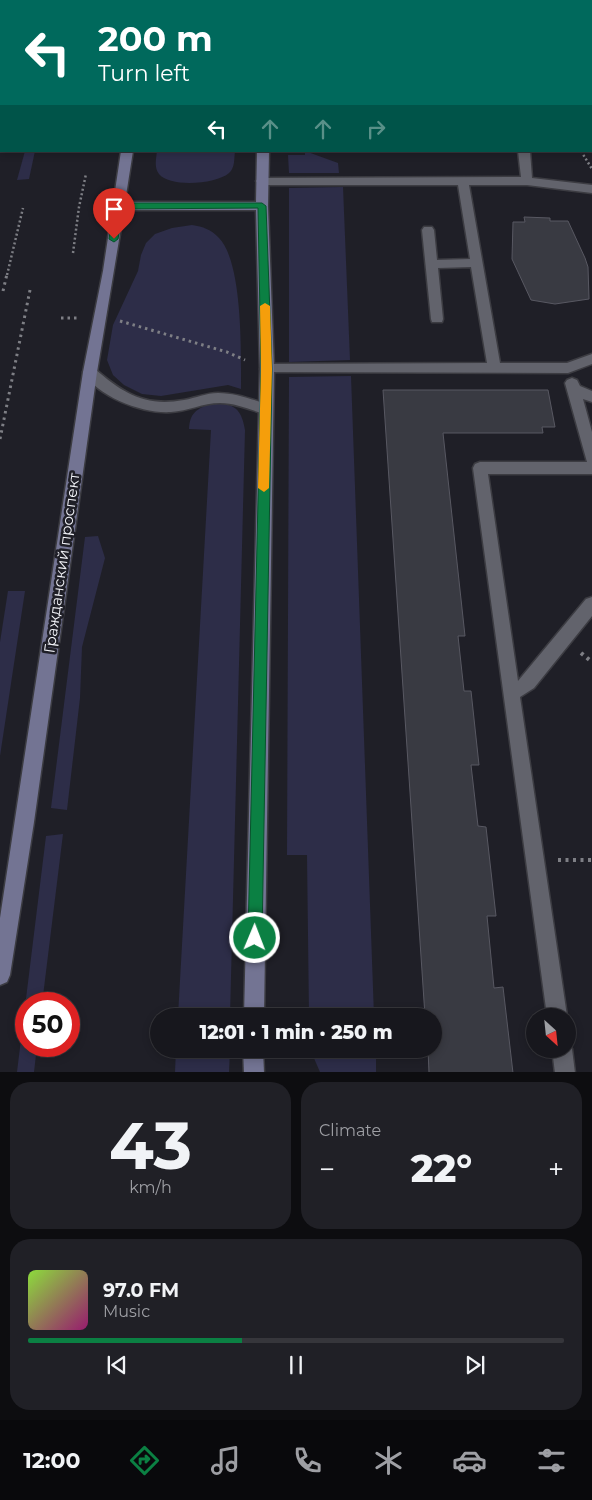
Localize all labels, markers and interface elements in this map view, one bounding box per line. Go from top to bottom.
text: 200 m [98,17,213,60]
icon: left [15,20,80,85]
text: Turn left [98,60,190,87]
icon: left [203,115,231,143]
icon: ahead [256,115,284,143]
icon: ahead [309,115,337,143]
icon: right [362,115,390,143]
pin [93,188,135,239]
icon: arrive [100,195,128,223]
street label: Гражданский проспект [39,471,84,654]
position arrow [228,911,280,963]
speed limit sign: 50 [15,992,80,1057]
north arrow [526,1008,576,1058]
map controls [526,1008,576,1058]
text: 12:01 · 1 min · 250 m [200,1021,393,1044]
text: 43 [109,1106,192,1185]
text: Climate [319,1121,381,1140]
text: 22° [411,1145,472,1192]
text: − [319,1152,335,1186]
text: + [548,1152,564,1186]
text: km/h [129,1178,172,1197]
text: 97.0 FM [103,1279,179,1302]
text: Music [103,1302,150,1321]
icon: previous [103,1351,131,1379]
icon: pause [282,1351,310,1379]
icon: next [461,1351,489,1379]
icon: directions [127,1443,162,1478]
icon: music [208,1443,243,1478]
icon: phone [290,1443,325,1478]
icon: climate [371,1443,406,1478]
icon: car [452,1443,487,1478]
icon: filters [534,1443,569,1478]
text: 12:00 [23,1447,80,1474]

